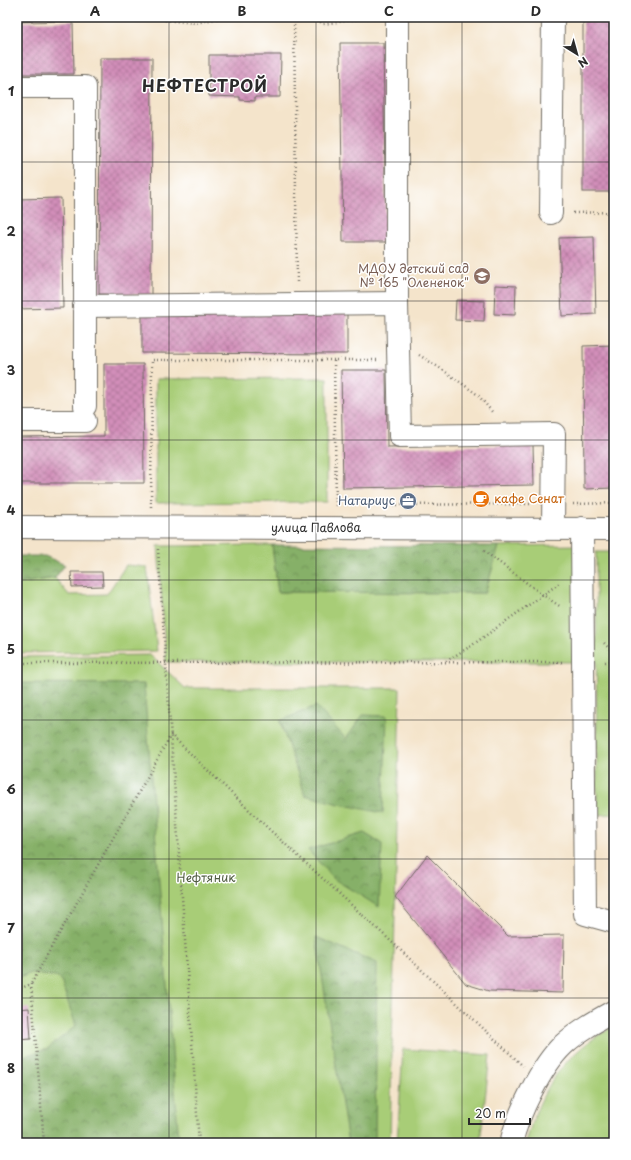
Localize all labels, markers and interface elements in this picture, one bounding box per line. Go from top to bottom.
text: A [90,1,100,20]
text: B [238,1,247,20]
text: C [384,1,394,20]
text: D [531,1,541,20]
north arrow [557,34,597,74]
text: N [574,53,592,72]
district label: НЕФТЕСТРОЙ [142,73,268,97]
text: 1 [8,81,14,100]
text: 2 [6,221,16,240]
place label: МДОУ детский сад № 165 "Олененок" [358,259,469,291]
school or university icon: МДОУ детский сад № 165 "Олененок" [472,266,492,286]
text: 3 [7,360,16,379]
cafe icon: кафе Сенат [471,489,491,509]
place label: кафе Сенат [494,489,565,507]
place label: Натариус [338,491,395,509]
office icon: Натариус [398,491,418,511]
text: 4 [7,500,16,519]
street label: улица Павлова [271,518,361,536]
text: 5 [7,639,15,658]
text: 6 [6,779,16,798]
park label: Нефтяник [177,868,236,886]
text: 7 [7,918,15,937]
text: 8 [7,1058,15,1077]
scale bar [469,1100,530,1126]
text: 20 m [475,1104,506,1122]

